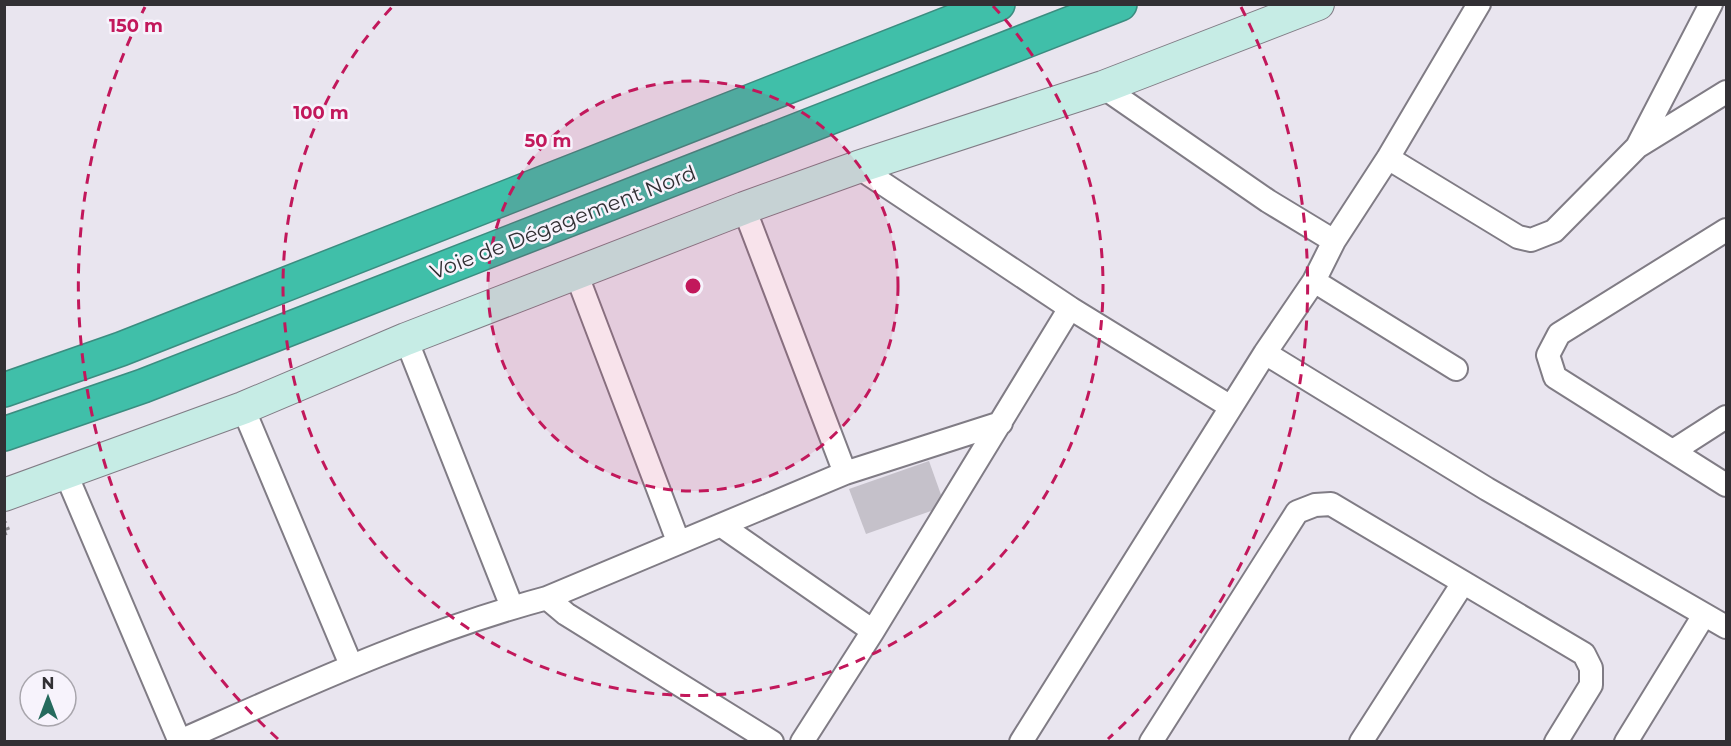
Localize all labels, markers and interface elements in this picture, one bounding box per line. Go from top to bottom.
text: 150 m [109,15,163,37]
text: 100 m [293,102,349,124]
text: 50 m [525,130,571,152]
street label: Voie de Dégagement Nord [427,160,699,284]
centre of rings [683,276,703,296]
north arrow [18,668,78,728]
text: N [42,674,54,693]

